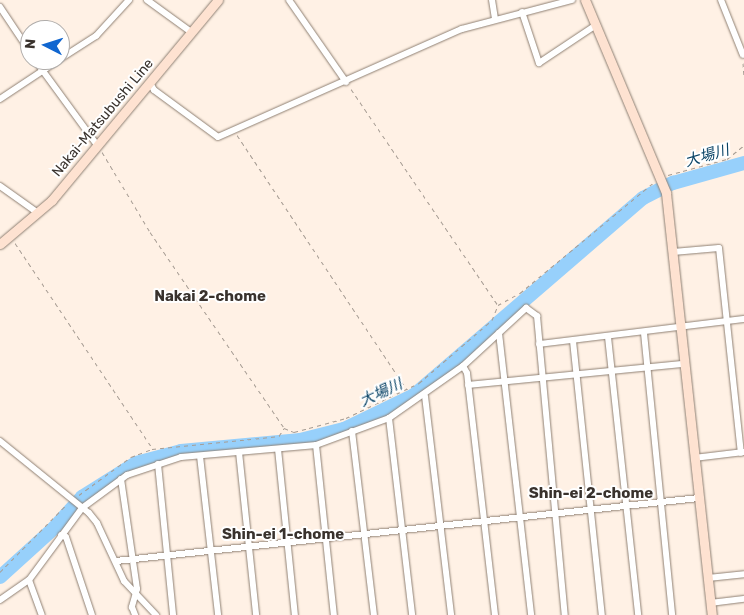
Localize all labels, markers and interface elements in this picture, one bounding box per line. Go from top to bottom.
north arrow [20,20,70,70]
text: N [22,38,39,50]
street label: Nakai-Matsubushi Line [49,56,157,180]
water label: 大場川 [683,141,731,171]
district label: Nakai 2-chome [154,288,266,306]
water label: 大場川 [357,375,405,411]
district label: Shin-ei 2-chome [529,485,653,503]
district label: Shin-ei 1-chome [222,526,344,544]

